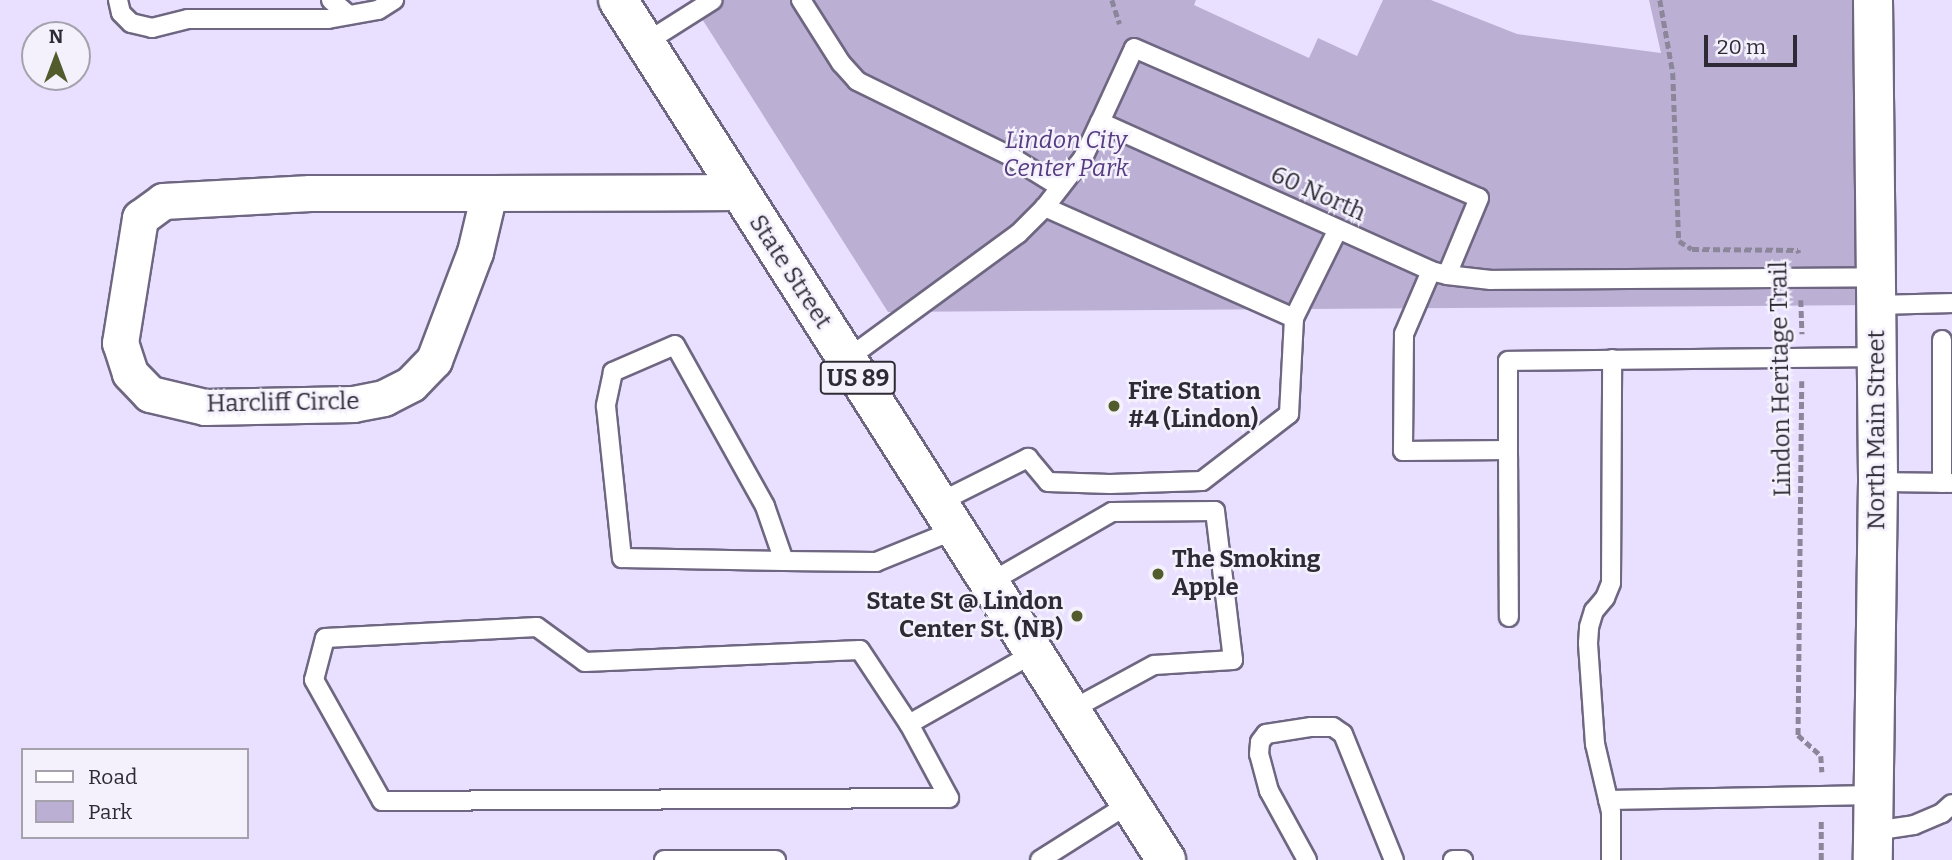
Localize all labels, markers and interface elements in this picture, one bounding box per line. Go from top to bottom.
north arrow [21,21,91,91]
scale bar [1707,21,1800,65]
text: N [49,25,63,48]
text: 20 m [1717,34,1766,60]
park label: Lindon City Center Park [1003,127,1129,183]
street label: 60 North [1266,160,1370,228]
street label: State Street [743,210,837,334]
street label: Lindon Heritage Trail [1765,261,1797,497]
street label: North Main Street [1863,330,1891,530]
road number: US 89 [820,358,896,398]
place label: Fire Station #4 (Lindon) [1128,378,1261,434]
street label: Harcliff Circle [206,387,360,419]
marker: Fire Station #4 (Lindon) [1106,398,1122,414]
place label: The Smoking Apple [1172,546,1321,602]
marker: The Smoking Apple [1150,566,1166,582]
place label: State St @ Lindon Center St. (NB) [866,588,1063,644]
marker: State St @ Lindon Center St. (NB) [1069,608,1085,624]
legend [21,748,248,839]
text: Road [88,764,137,790]
text: Park [88,799,132,825]

